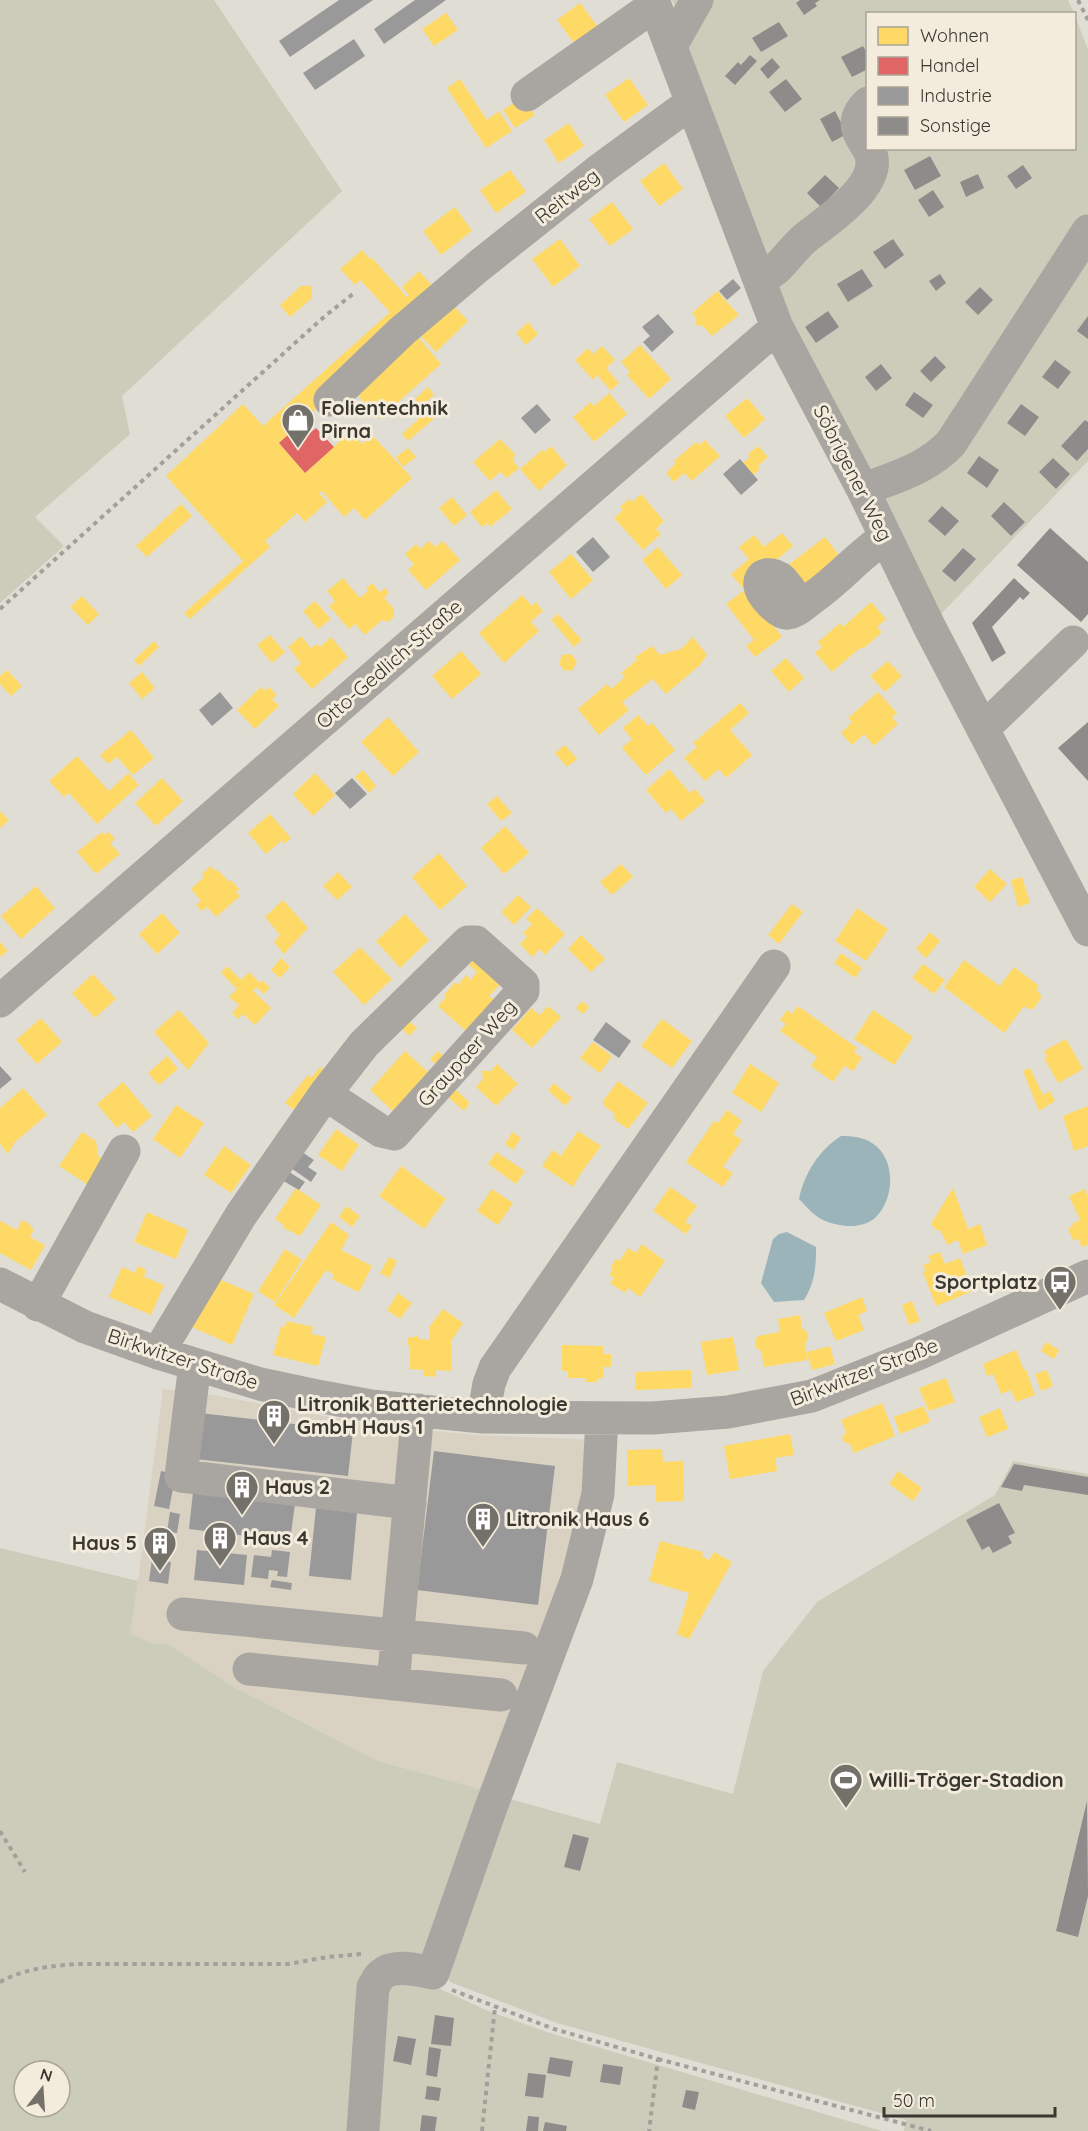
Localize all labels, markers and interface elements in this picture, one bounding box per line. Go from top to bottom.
legend [866,12,1076,150]
text: Wohnen [920,24,989,47]
text: Handel [920,54,980,77]
text: Industrie [920,84,992,107]
text: Sonstige [920,114,991,137]
street label: Reitweg [529,163,604,229]
place label: Folientechnik Pirna [321,395,448,443]
street label: Söbrigener Weg [808,400,899,545]
shop icon: Folientechnik Pirna [280,402,316,449]
street label: Otto-Gedlich-Straße [311,593,467,734]
street label: Graupaer Weg [412,994,521,1112]
bus stop icon: Sportplatz [1042,1264,1078,1311]
place label: Sportplatz [935,1269,1037,1294]
street label: Birkwitzer Straße [105,1322,262,1395]
street label: Birkwitzer Straße [786,1332,941,1411]
place label: Litronik Batterietechnologie GmbH Haus 1 [297,1391,568,1439]
building icon: Litronik Batterietechnologie GmbH Haus 1 [256,1398,292,1445]
building icon: Haus 2 [224,1469,260,1516]
place label: Haus 2 [265,1474,330,1499]
building icon: Litronik Haus 6 [465,1501,501,1548]
place label: Litronik Haus 6 [506,1506,649,1531]
building icon: Haus 4 [202,1520,238,1567]
building icon: Haus 5 [142,1525,178,1572]
place label: Haus 4 [243,1525,309,1550]
place label: Haus 5 [72,1530,137,1555]
sports icon: Willi-Tröger-Stadion [828,1762,864,1809]
place label: Willi-Tröger-Stadion [869,1767,1064,1792]
north arrow [12,2059,72,2119]
text: N [38,2063,55,2086]
scale bar [884,2080,1055,2118]
text: 50 m [893,2089,935,2112]

